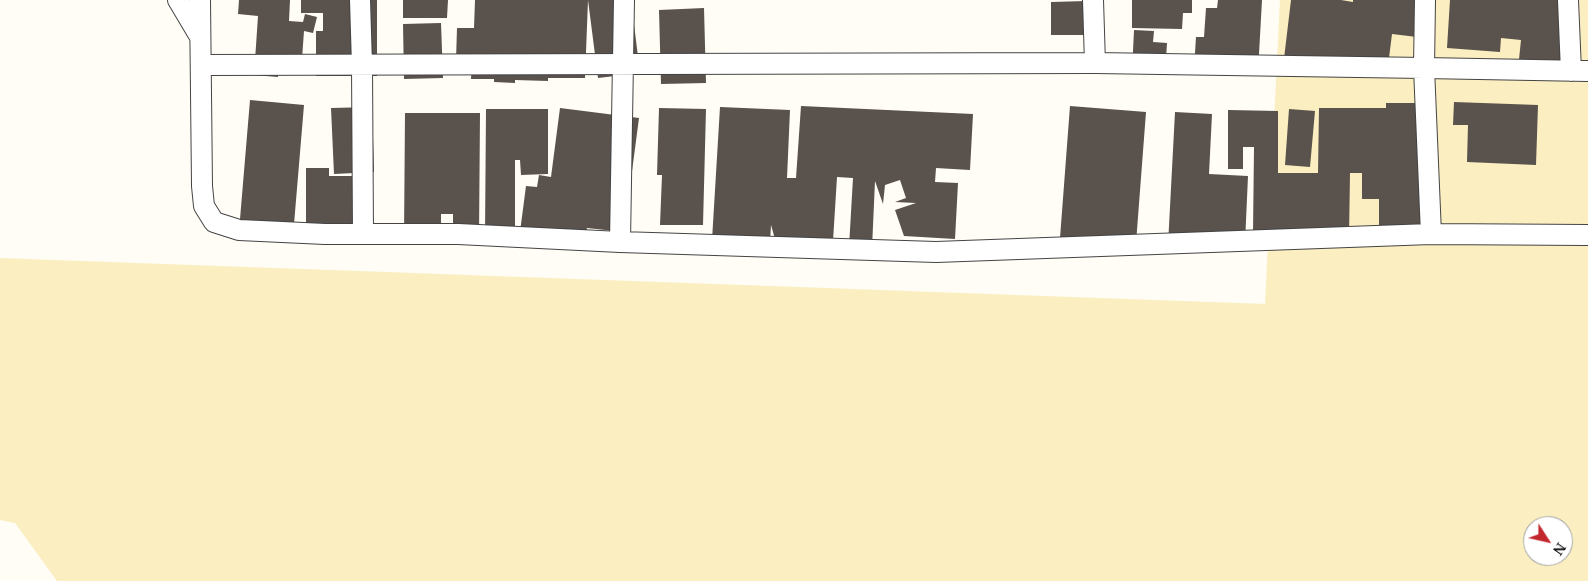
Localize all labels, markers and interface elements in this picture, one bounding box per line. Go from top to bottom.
north arrow [1523,516,1573,566]
text: N [1549,539,1571,559]

